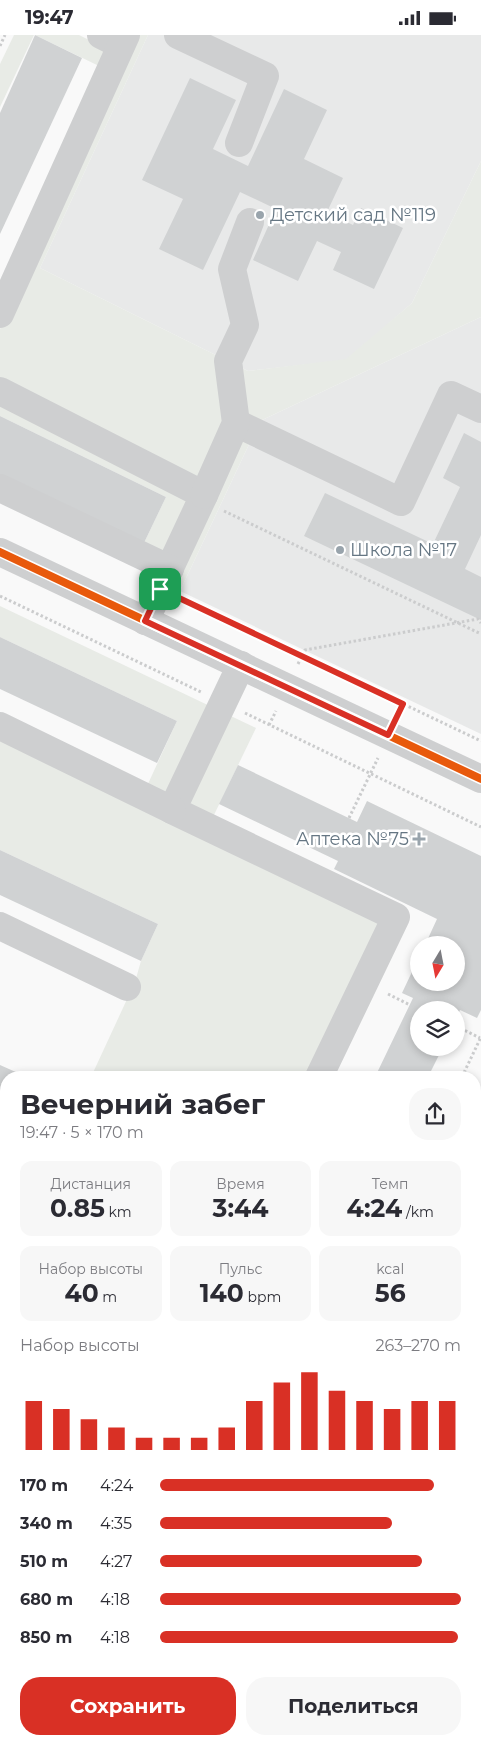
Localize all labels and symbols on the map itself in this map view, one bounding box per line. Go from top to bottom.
place label: Детский сад №119 [270,204,436,226]
marker: Детский сад №119 [254,209,266,221]
place label: Школа №17 [350,539,457,561]
marker: Школа №17 [334,544,346,556]
pin [139,568,181,610]
place label: Аптека №75 [296,828,409,850]
marker: Аптека №75 [413,833,425,845]
north arrow [410,936,465,991]

